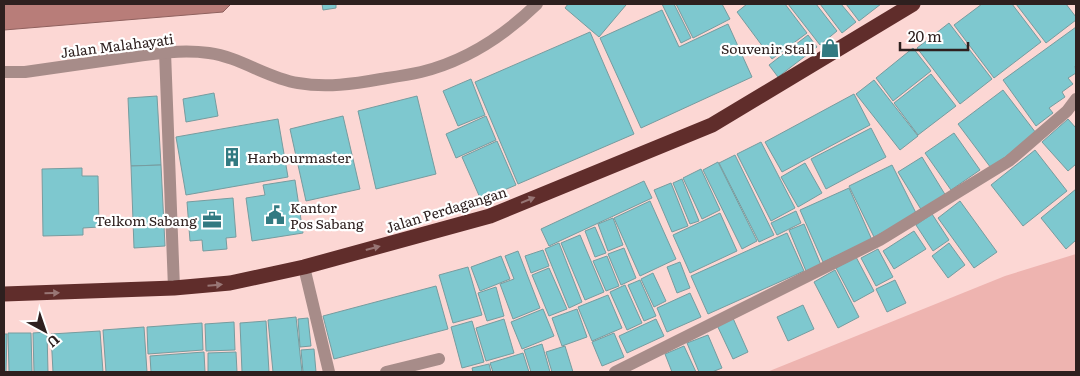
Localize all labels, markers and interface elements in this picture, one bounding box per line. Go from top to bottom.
scale bar [900,20,968,52]
text: 20 m [908,24,942,47]
street label: Jalan Malahayati [59,28,175,62]
shop icon: Souvenir Stall [819,37,841,59]
place label: Souvenir Stall [721,38,815,58]
building icon: Harbourmaster [221,146,243,168]
place label: Harbourmaster [247,147,352,167]
street label: Jalan Perdagangan [383,181,509,237]
one-way arrow [521,196,535,204]
place label: Kantor Pos Sabang [290,197,364,233]
public building icon: Kantor Pos Sabang [264,204,286,226]
office icon: Telkom Sabang [201,209,223,231]
place label: Telkom Sabang [95,210,197,230]
one-way arrow [365,244,380,252]
one-way arrow [207,281,223,289]
one-way arrow [45,288,61,296]
north arrow [20,306,70,356]
text: U [43,331,65,353]

